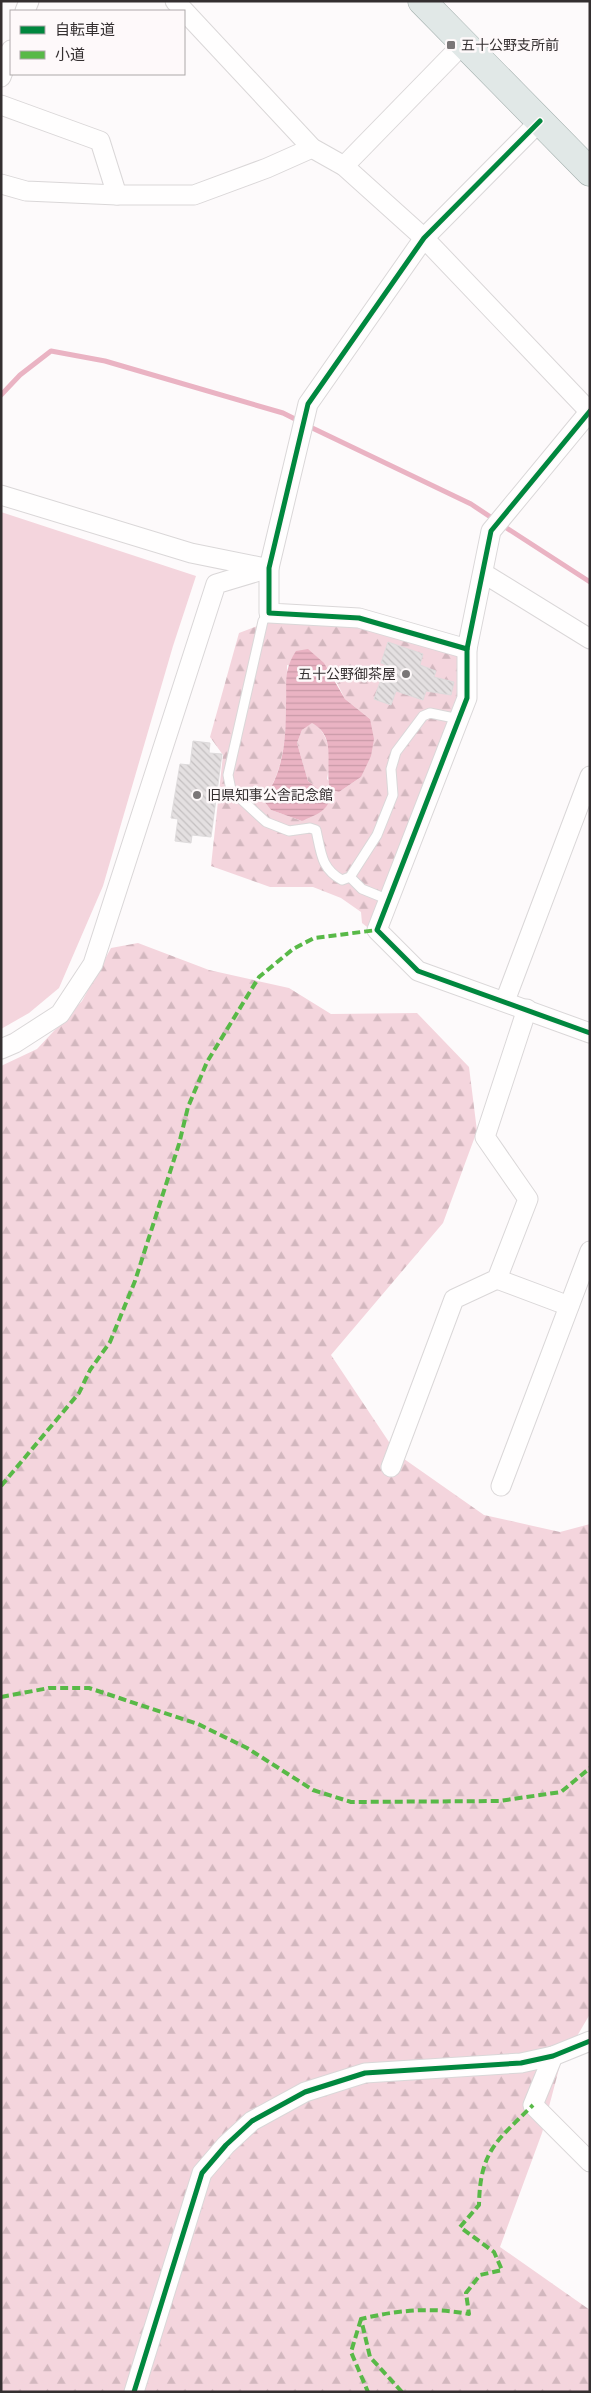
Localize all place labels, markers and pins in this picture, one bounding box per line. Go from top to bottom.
place label: 五十公野支所前 [461,37,559,53]
marker: 五十公野支所前 [445,39,457,51]
place label: 五十公野御茶屋 [298,666,396,682]
marker: 五十公野御茶屋 [400,668,412,680]
place label: 旧県知事公舎記念館 [207,787,333,803]
marker: 旧県知事公舎記念館 [191,789,203,801]

